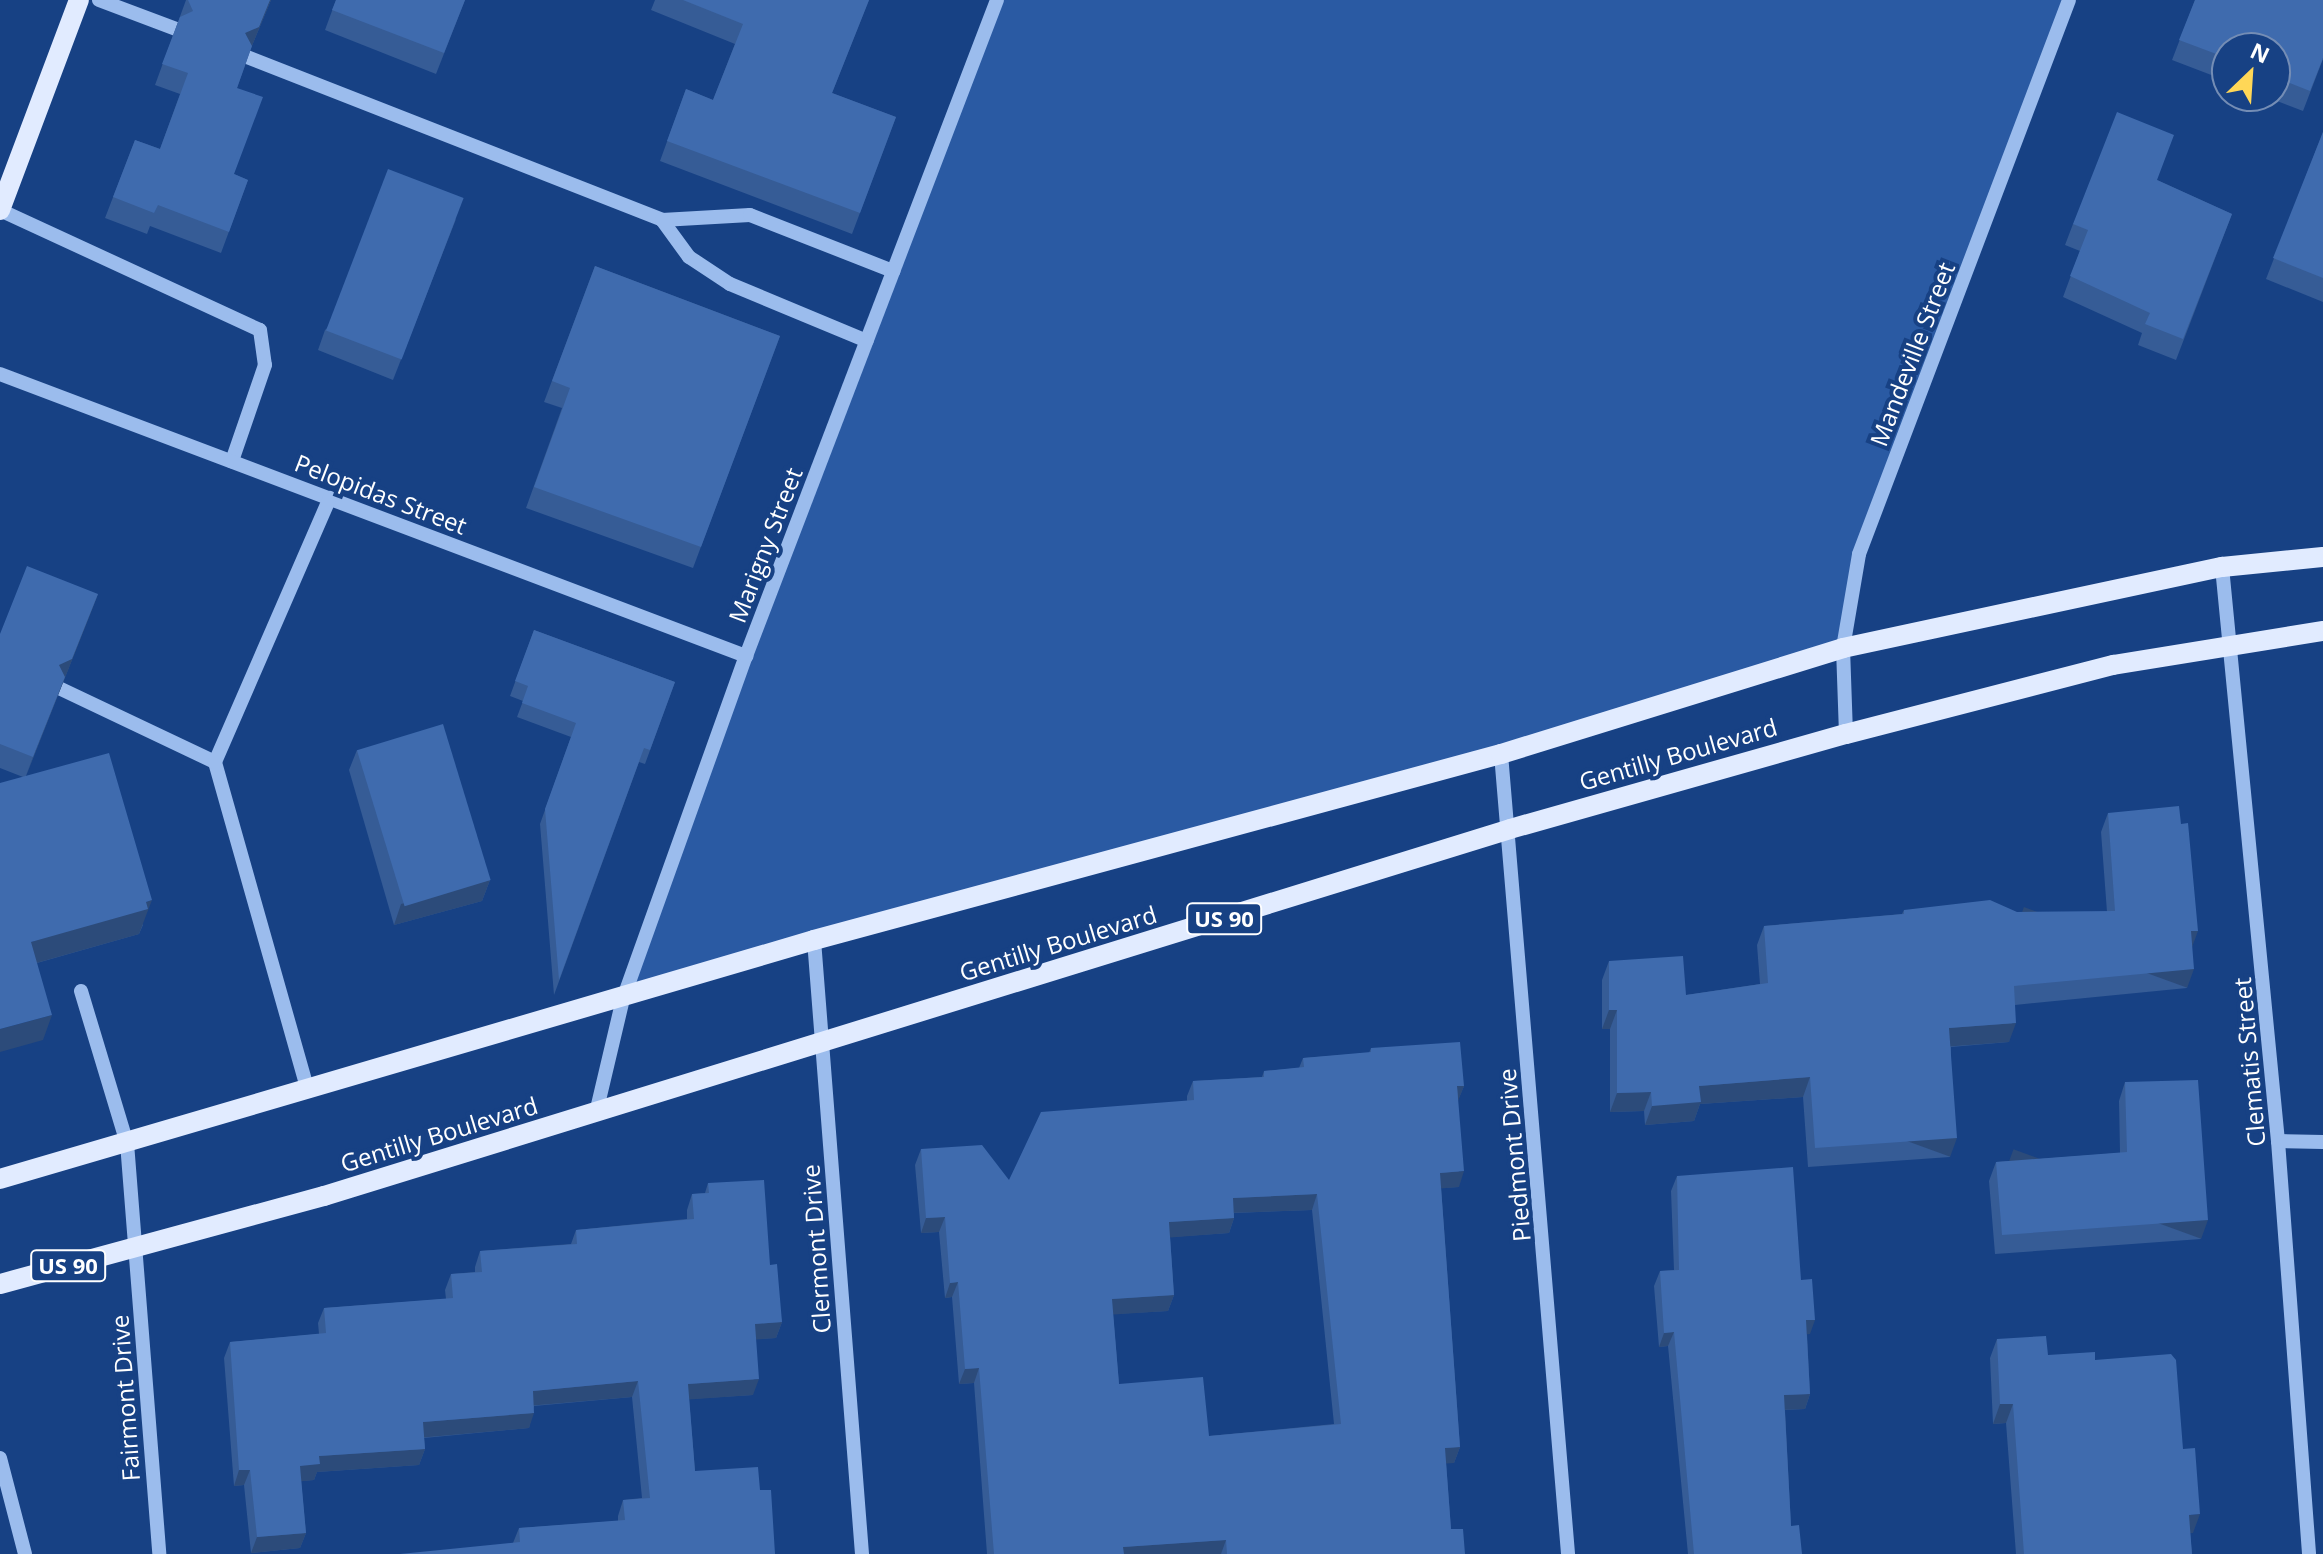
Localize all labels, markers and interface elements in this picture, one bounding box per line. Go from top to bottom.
north arrow [2211,32,2291,112]
text: N [2246,35,2275,69]
street label: Mandeville Street [1864,258,1960,450]
street label: Pelopidas Street [291,448,471,540]
street label: Marigny Street [722,463,808,627]
street label: Gentilly Boulevard [1576,712,1780,796]
street label: Gentilly Boulevard [956,899,1160,987]
road number: US 90 [1186,901,1262,937]
street label: Clematis Street [2227,976,2271,1148]
street label: Piedmont Drive [1492,1067,1536,1243]
street label: Gentilly Boulevard [337,1090,541,1178]
street label: Clermont Drive [796,1164,836,1334]
road number: US 90 [30,1248,106,1284]
street label: Fairmont Drive [105,1314,145,1482]

